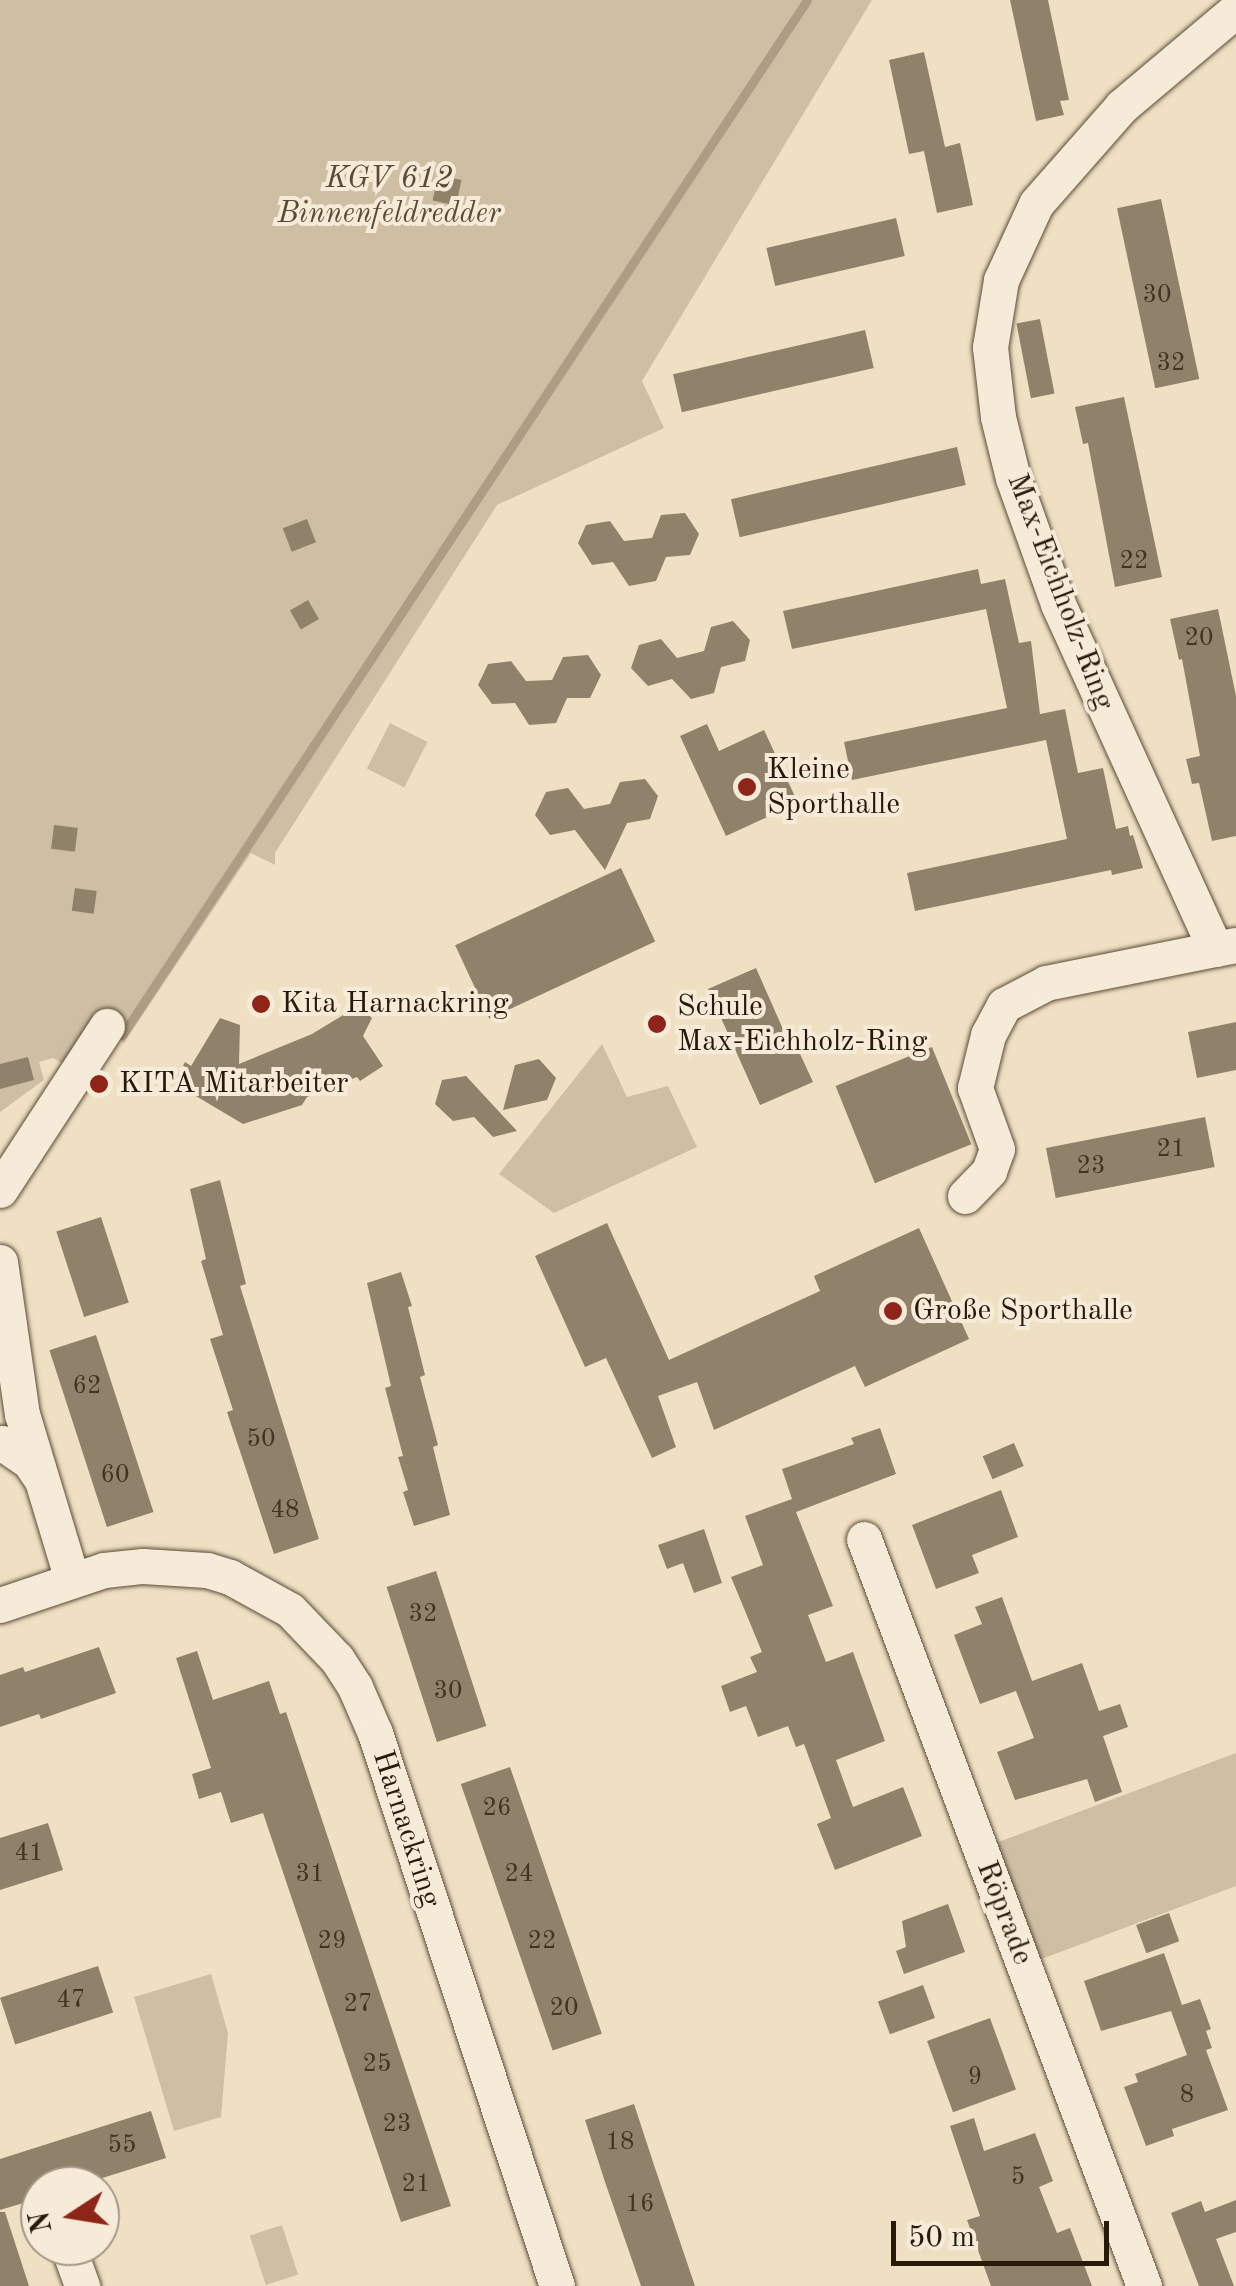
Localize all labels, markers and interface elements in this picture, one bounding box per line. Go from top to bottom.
park label: KGV 612 Binnenfeldredder [277,161,501,232]
house number: 30 [1143,281,1171,311]
house number: 32 [1157,349,1185,379]
street label: Max-Eichholz-Ring [998,469,1122,715]
house number: 22 [1120,547,1148,577]
house number: 20 [1185,624,1213,654]
place label: Kleine Sporthalle [767,752,900,822]
marker: Kleine Sporthalle [736,776,758,798]
place label: Kita Harnackring [281,986,509,1022]
place label: Schule Max-Eichholz-Ring [677,989,927,1060]
marker: Kita Harnackring [250,993,272,1015]
marker: Schule Max-Eichholz-Ring [646,1013,668,1035]
place label: KITA Mitarbeiter [119,1066,349,1102]
marker: KITA Mitarbeiter [88,1073,110,1095]
house number: 21 [1157,1135,1185,1165]
house number: 23 [1077,1152,1105,1182]
place label: Große Sporthalle [913,1293,1133,1329]
marker: Große Sporthalle [882,1300,904,1322]
house number: 62 [73,1372,101,1402]
house number: 50 [247,1425,275,1455]
house number: 60 [101,1461,129,1491]
house number: 48 [271,1496,299,1526]
house number: 32 [409,1600,437,1630]
house number: 30 [434,1677,462,1707]
street label: Harnackring [364,1746,448,1912]
house number: 26 [483,1794,511,1824]
house number: 41 [15,1839,43,1869]
street label: Röprade [968,1856,1040,1970]
house number: 31 [296,1860,324,1890]
house number: 24 [505,1860,533,1890]
house number: 29 [318,1927,346,1957]
house number: 22 [528,1927,556,1957]
house number: 47 [57,1986,85,2016]
house number: 27 [344,1990,372,2020]
house number: 20 [550,1994,578,2024]
house number: 25 [363,2050,391,2080]
house number: 9 [968,2063,982,2093]
house number: 8 [1180,2081,1194,2111]
house number: 23 [383,2110,411,2140]
house number: 18 [606,2128,634,2158]
house number: 55 [108,2131,136,2161]
house number: 5 [1011,2163,1025,2193]
north arrow [20,2166,120,2266]
house number: 21 [402,2170,430,2200]
house number: 16 [626,2190,654,2220]
scale bar [896,2201,1114,2263]
text: N [27,2208,59,2235]
text: 50 m [908,2223,975,2253]

